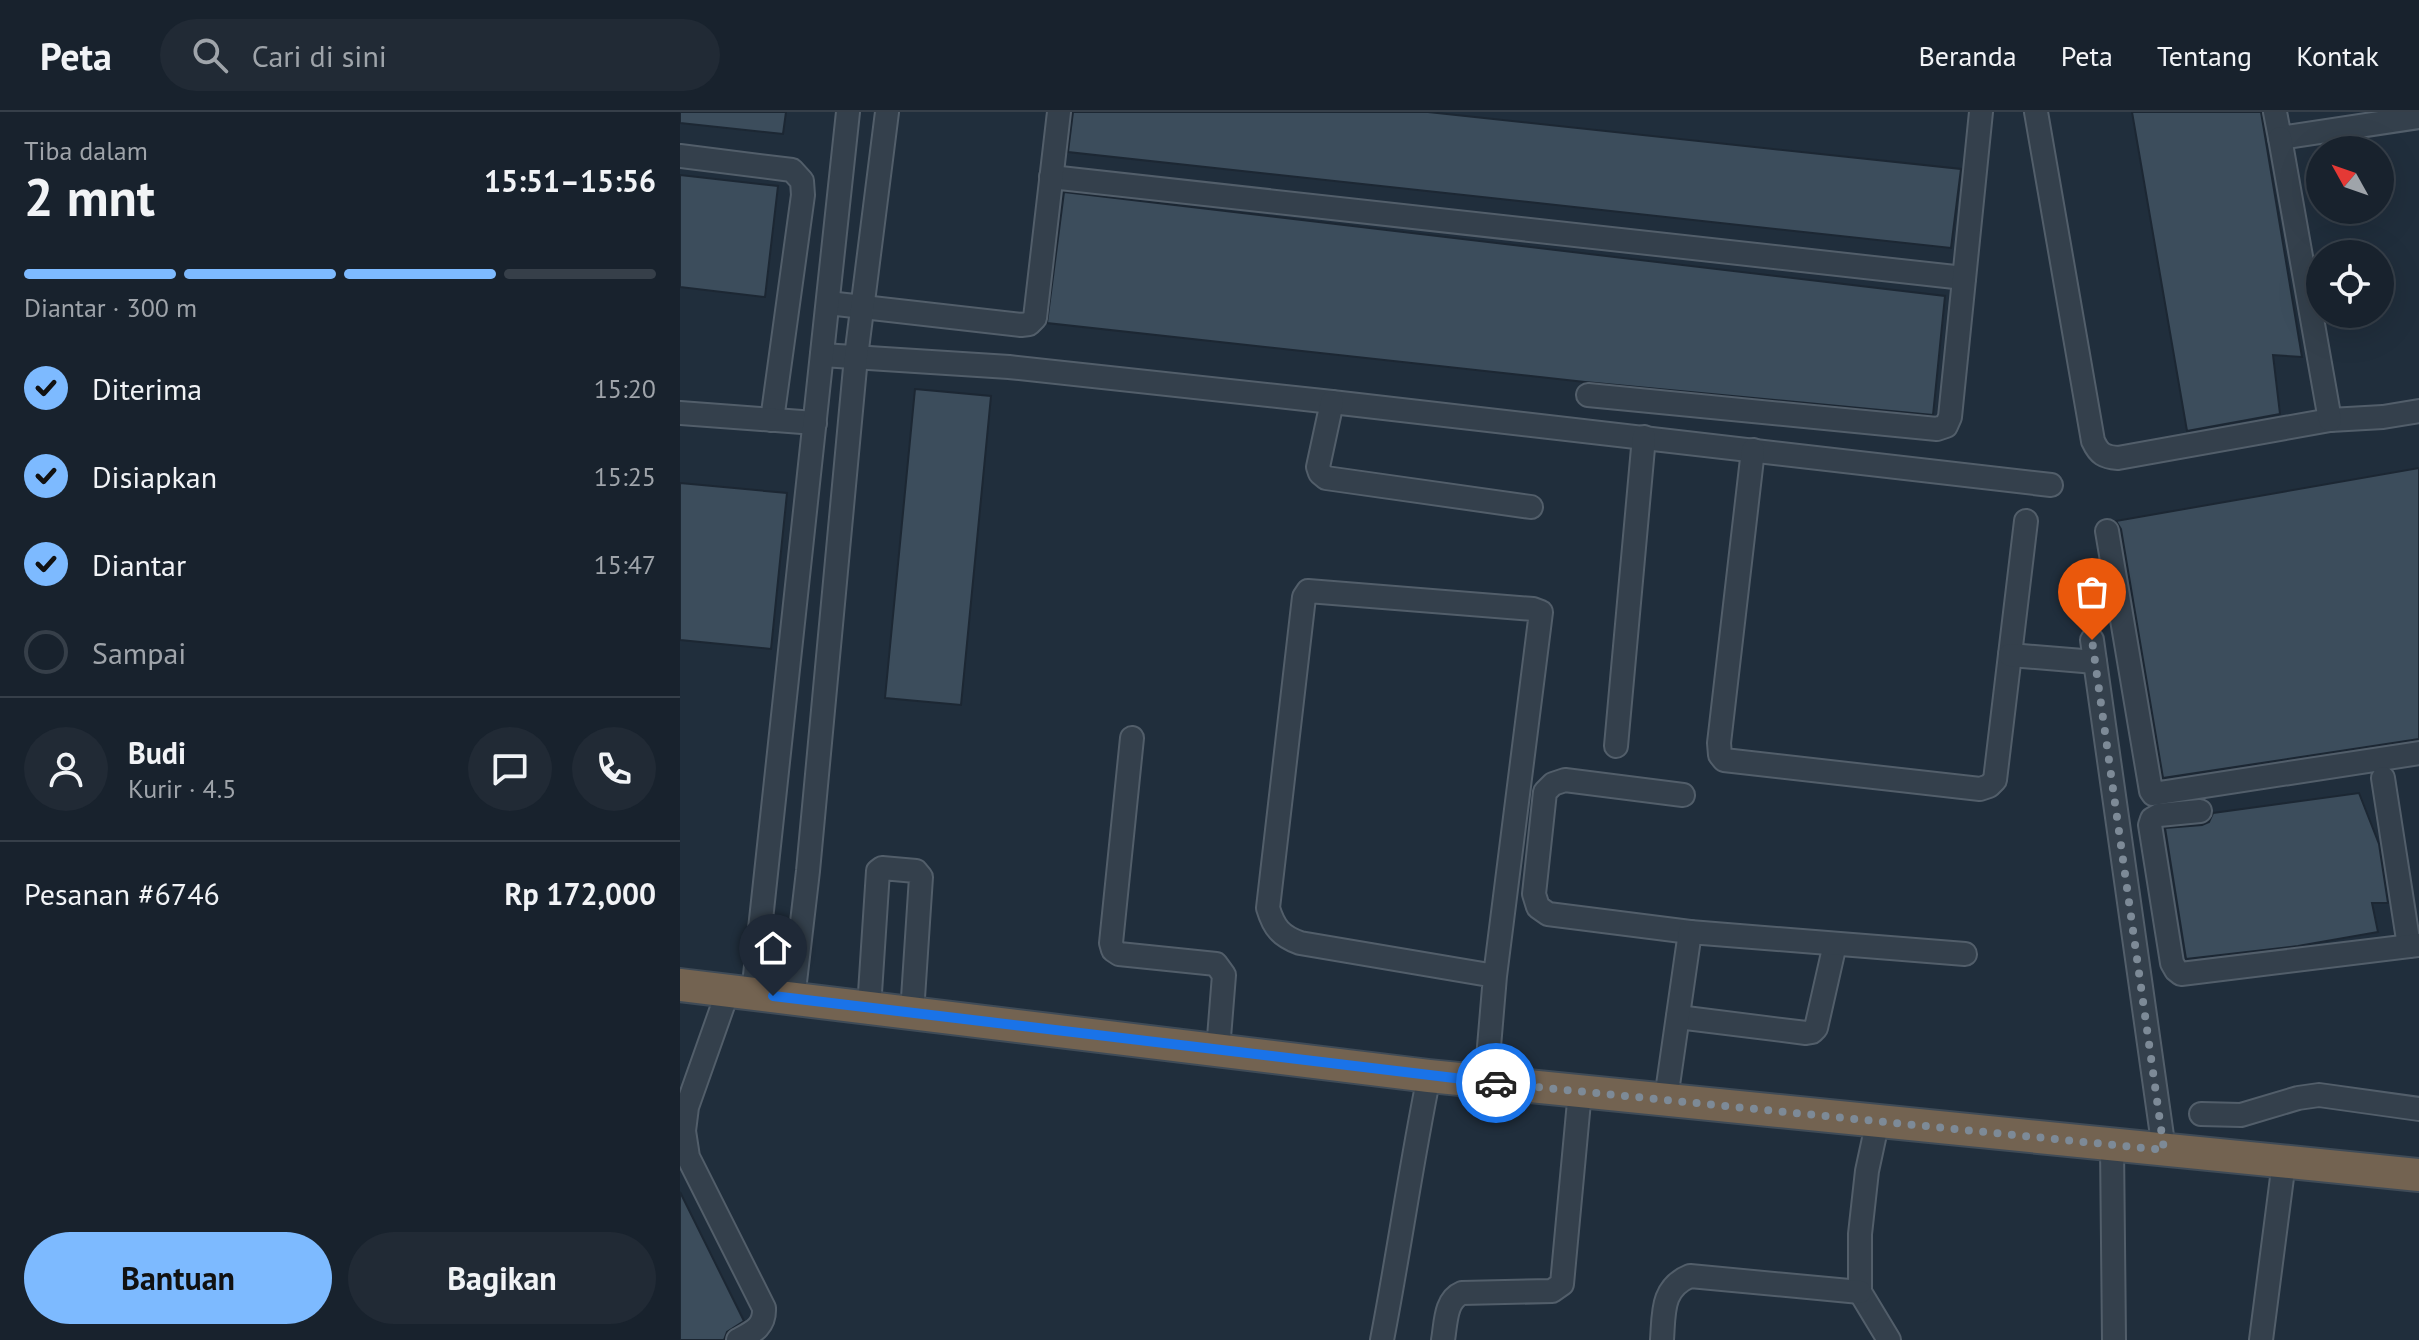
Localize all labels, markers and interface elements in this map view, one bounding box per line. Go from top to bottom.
search box [160,19,720,91]
text: Peta [40,31,112,80]
icon: search [188,33,232,77]
text: Cari di sini [252,36,387,75]
text: Beranda [1918,37,2017,74]
text: Peta [2061,37,2113,74]
text: Tentang [2157,37,2252,74]
text: Kontak [2296,37,2379,74]
text: Tiba dalam [24,134,148,167]
north arrow [2306,136,2394,224]
map controls [2306,136,2394,328]
text: 15:51–15:56 [484,161,656,200]
text: 2 mnt [24,163,155,230]
button: locate [2306,240,2394,328]
text: Diantar · 300 m [24,291,197,324]
icon: check [24,366,68,410]
text: Diterima [92,369,202,408]
text: 15:20 [594,372,656,405]
icon: check [24,454,68,498]
text: Disiapkan [92,457,217,496]
text: 15:25 [594,460,656,493]
icon: check [24,542,68,586]
text: Diantar [92,545,186,584]
text: 15:47 [594,548,656,581]
pin [2058,558,2126,640]
icon: bag [2070,570,2114,614]
text: Sampai [92,633,186,672]
button: person [24,727,108,811]
button: chat [468,727,552,811]
button: phone [572,727,656,811]
text: Budi [128,733,186,772]
text: Kurir · 4.5 [128,772,237,805]
text: Pesanan #6746 [24,874,220,913]
text: Rp 172,000 [505,874,656,913]
pin [739,914,807,996]
icon: home [751,926,795,970]
courier [1456,1043,1536,1123]
icon: car [1474,1061,1518,1105]
button: Bantuan [24,1232,332,1324]
button: Bagikan [348,1232,656,1324]

